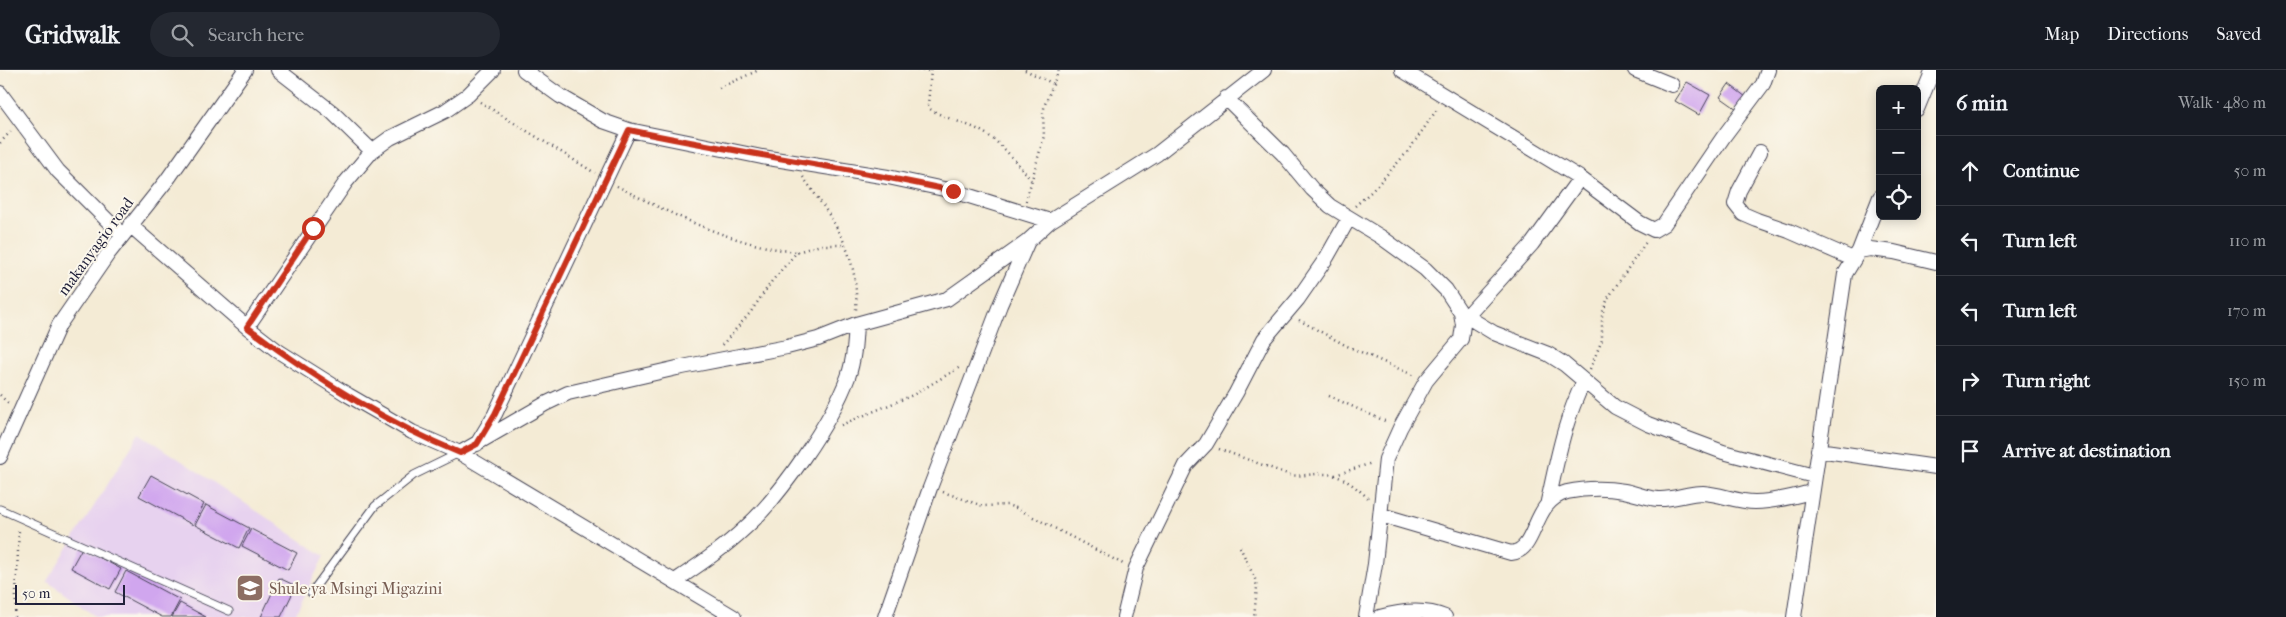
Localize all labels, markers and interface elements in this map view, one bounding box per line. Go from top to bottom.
search box [150,12,500,57]
text: Gridwalk [25,21,120,49]
icon: search [168,21,196,49]
text: Search here [208,24,304,46]
text: Map [2045,24,2079,45]
text: Directions [2107,24,2188,45]
text: Saved [2216,24,2261,45]
map controls [1876,85,1921,220]
button: + [1876,85,1921,130]
text: 6 min [1956,91,2008,115]
text: Walk · 480 m [2178,93,2266,112]
button: − [1876,130,1921,175]
icon: ahead [1956,157,1984,185]
text: Continue [2003,160,2079,182]
text: 50 m [2234,161,2266,180]
button: locate [1876,175,1921,220]
route end [942,180,965,203]
street label: makanyagio road [53,193,138,299]
route start [302,217,325,240]
icon: left [1956,227,1984,255]
text: Turn left [2003,230,2077,252]
text: 110 m [2229,231,2266,250]
icon: left [1956,297,1984,325]
text: Turn left [2003,300,2077,322]
text: 170 m [2227,301,2266,320]
icon: right [1956,367,1984,395]
text: Turn right [2003,370,2090,392]
text: 150 m [2228,371,2266,390]
icon: arrive [1956,437,1984,465]
text: Arrive at destination [2003,440,2171,462]
school or university icon: Shule ya Msingi Migazini [235,573,265,603]
place label: Shule ya Msingi Migazini [269,579,443,598]
scale bar [15,582,125,605]
text: 50 m [22,585,50,602]

